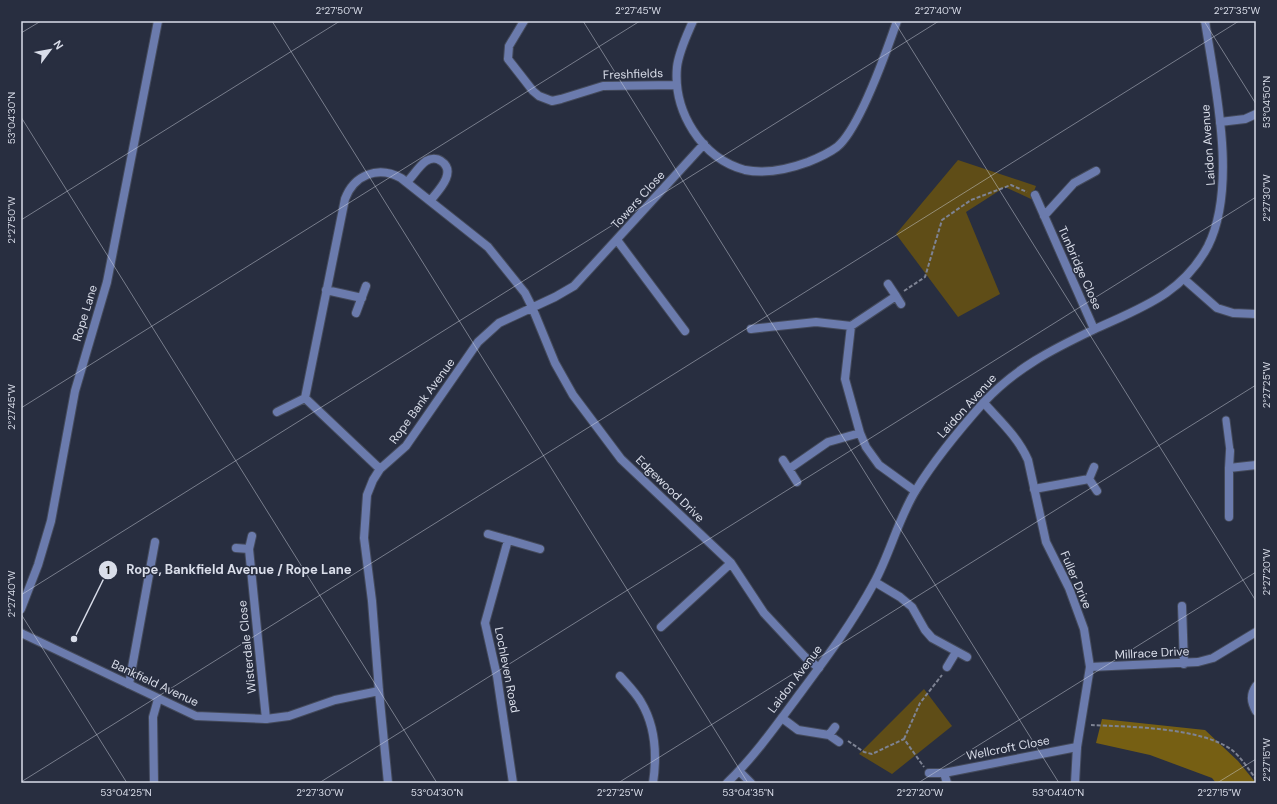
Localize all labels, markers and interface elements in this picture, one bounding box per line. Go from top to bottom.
text: 2°27'50"W [315,4,363,17]
text: 2°27'45"W [615,4,661,17]
text: 2°27'40"W [915,4,962,17]
text: 2°27'35"W [1214,4,1261,17]
north arrow [30,30,70,70]
text: N [50,38,67,52]
street label: Freshfields [603,65,663,83]
text: 53°04'50"N [1260,76,1273,128]
text: 53°04'30"N [5,92,18,144]
street label: Laidon Avenue [1197,104,1219,186]
street label: Towers Close [608,167,669,233]
text: 2°27'30"W [1260,174,1273,222]
text: 2°27'50"W [5,196,18,244]
street label: Tunbridge Close [1054,224,1106,313]
street label: Rope Lane [69,283,101,343]
street label: Rope Bank Avenue [386,355,459,447]
text: 2°27'25"W [1260,362,1273,408]
street label: Laidon Avenue [934,370,1000,442]
text: 2°27'45"W [5,384,18,430]
street label: Edgewood Drive [632,452,708,526]
text: 2°27'20"W [1260,548,1273,596]
street label: Fuller Drive [1057,549,1095,612]
callout: Rope, Bankfield Avenue / Rope Lane [98,557,359,582]
text: Rope, Bankfield Avenue / Rope Lane [126,561,352,578]
text: 1 [106,562,110,578]
text: 2°27'40"W [5,570,18,617]
street label: Wisterdale Close [234,599,260,694]
street label: Lochleven Road [491,626,523,714]
street label: Laidon Avenue [764,642,826,716]
street label: Millrace Drive [1114,643,1190,663]
street label: Bankfield Avenue [109,656,201,710]
street label: Wellcroft Close [965,732,1051,764]
text: 2°27'15"W [1260,738,1273,782]
text: 53°04'25"N [100,786,152,799]
text: 2°27'30"W [296,786,344,799]
text: 53°04'30"N [411,786,463,799]
text: 2°27'25"W [597,786,643,799]
text: 53°04'35"N [722,786,774,799]
text: 2°27'20"W [896,786,944,799]
text: 53°04'40"N [1032,786,1084,799]
text: 2°27'15"W [1197,786,1241,799]

